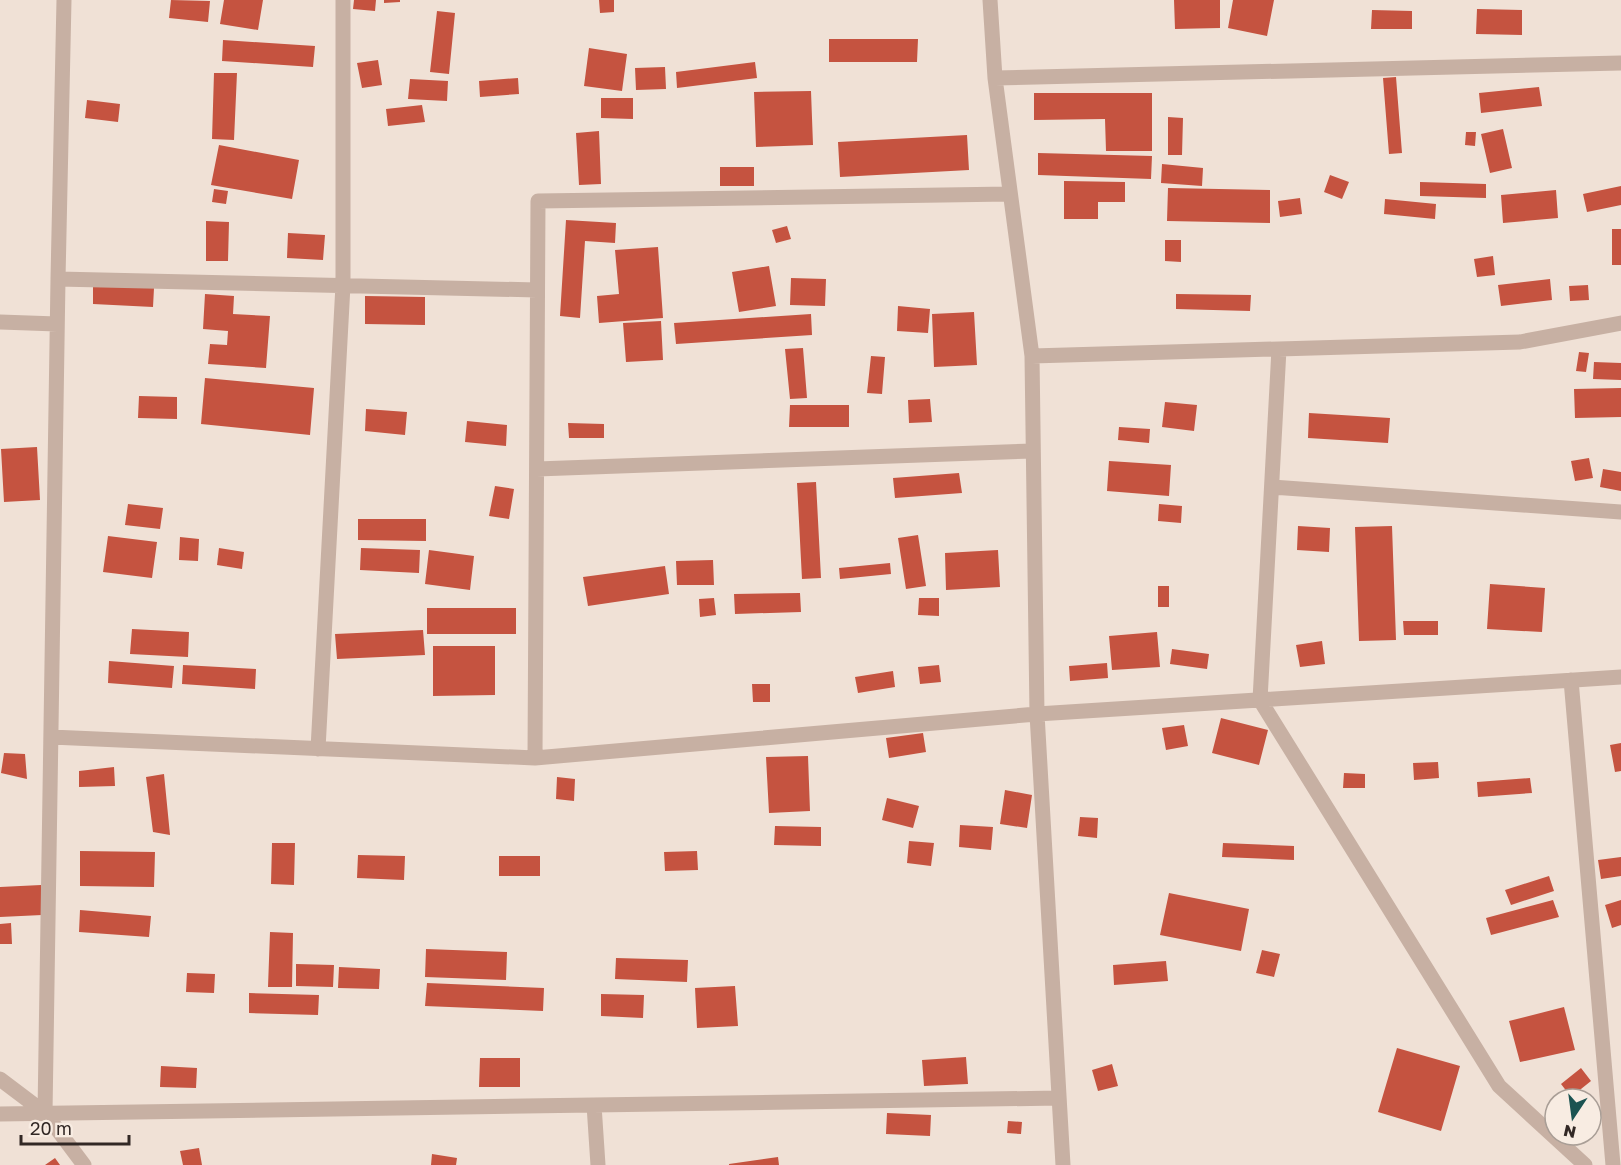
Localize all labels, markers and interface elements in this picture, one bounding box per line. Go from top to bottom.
north arrow [1543,1087,1603,1147]
scale bar [21,1108,129,1146]
text: 20 m [30,1117,72,1139]
text: N [1561,1121,1578,1143]

